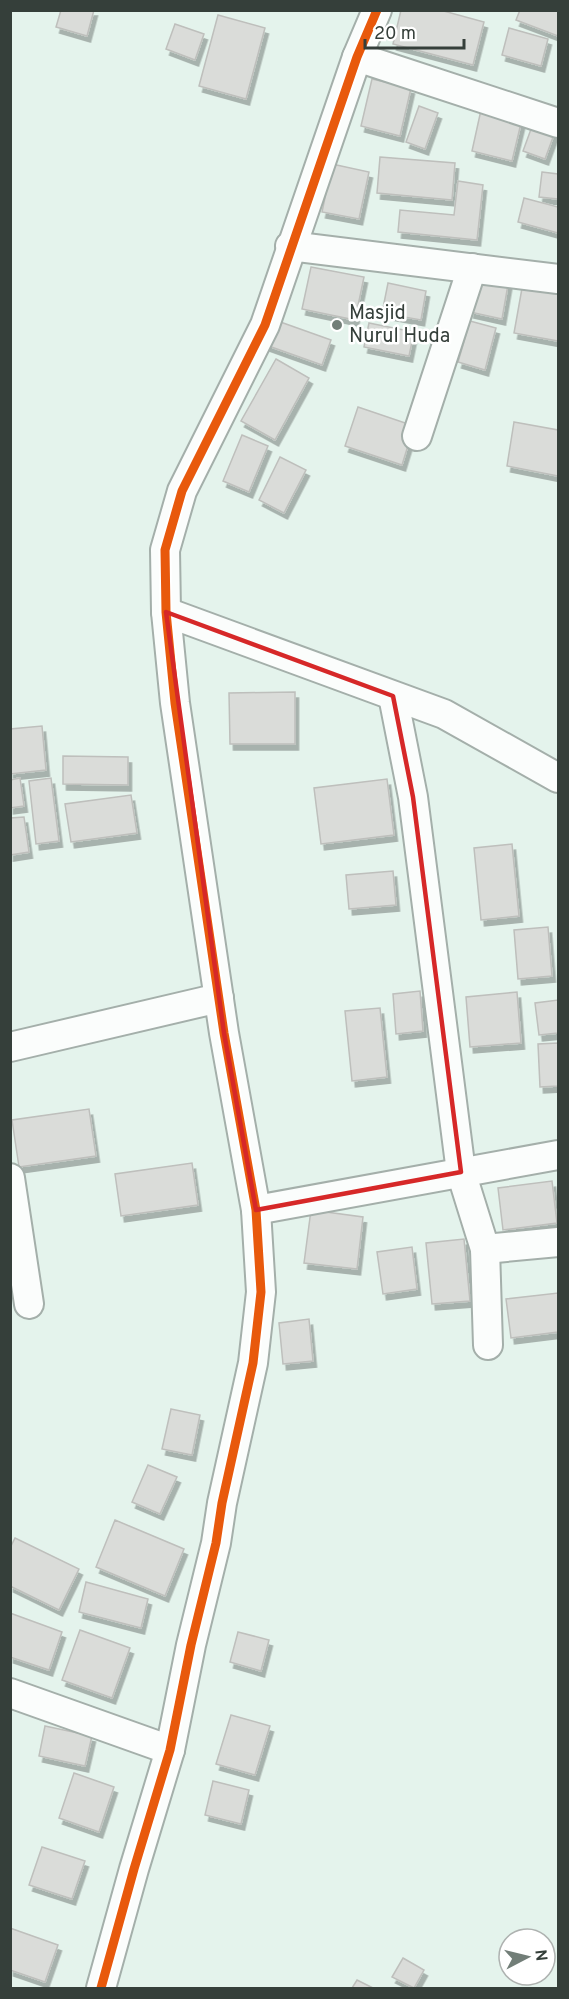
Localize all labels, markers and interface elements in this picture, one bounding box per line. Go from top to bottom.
scale bar [365,12,464,50]
text: 20 m [374,23,416,46]
place label: Masjid Nurul Huda [349,301,450,350]
marker: Masjid Nurul Huda [330,318,344,332]
north arrow [497,1927,557,1987]
text: N [529,1948,551,1962]

